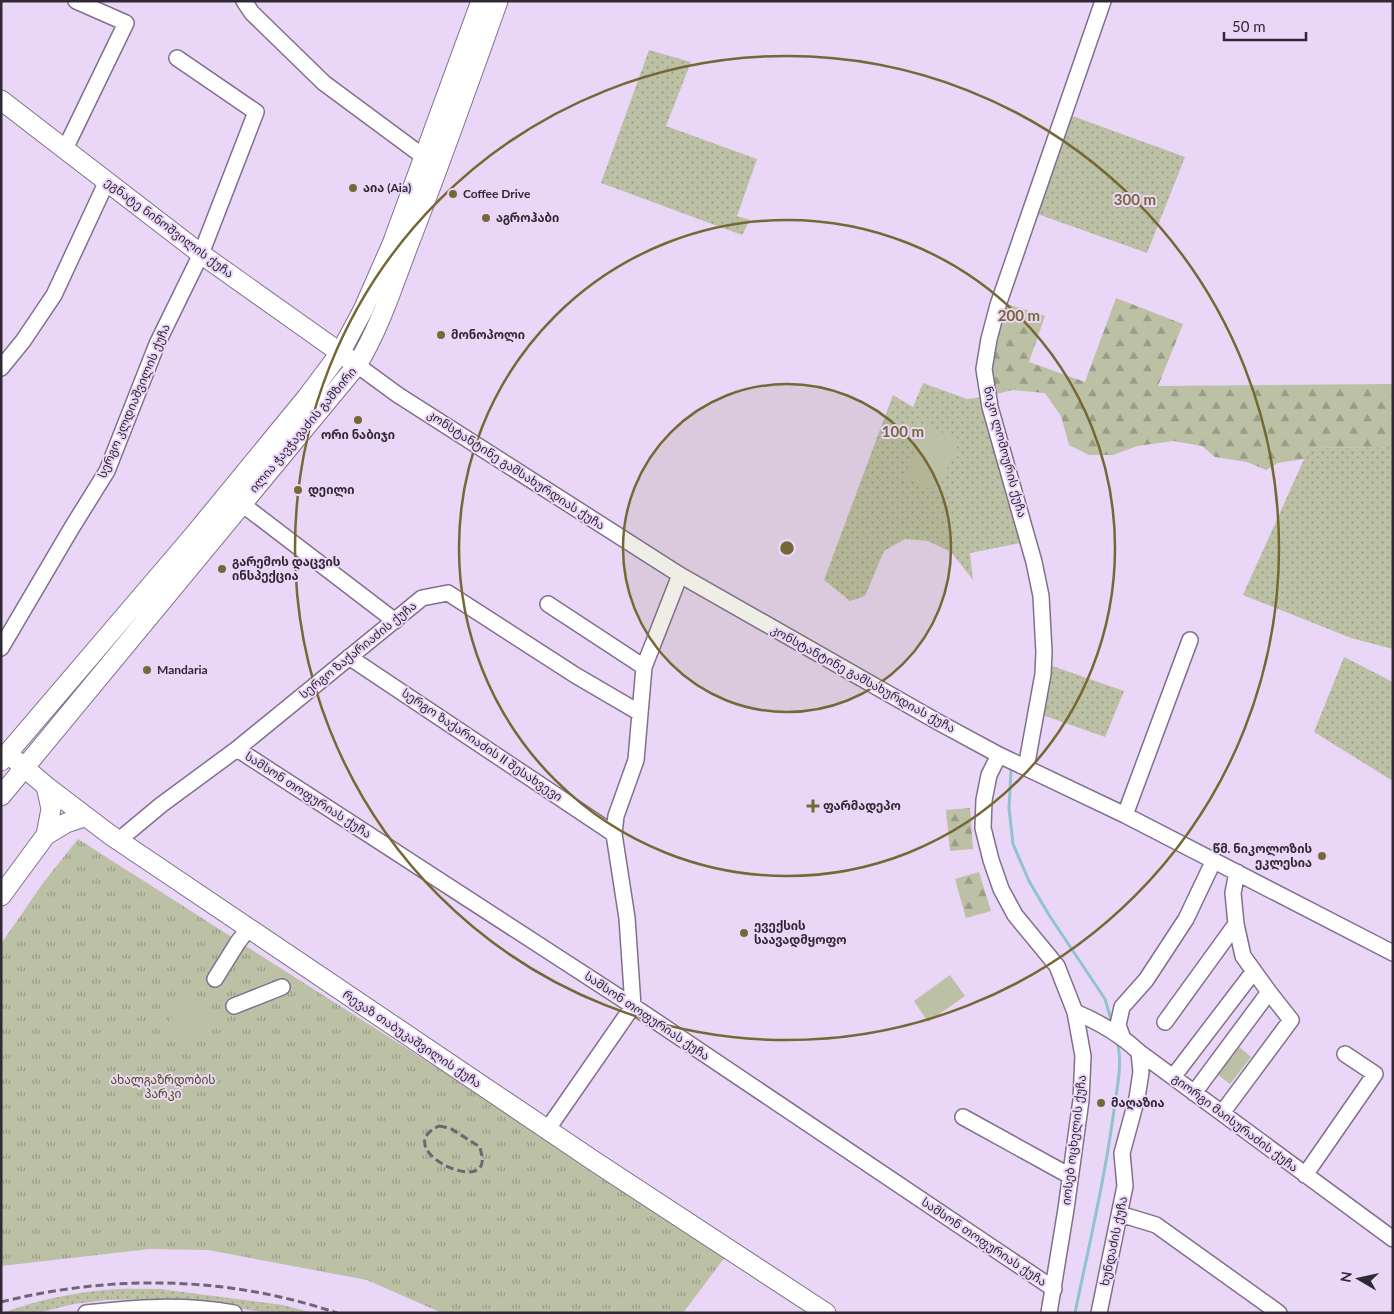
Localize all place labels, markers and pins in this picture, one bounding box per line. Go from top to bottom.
place label: აია (Aia) [363,180,411,195]
marker: აია (Aia) [347,182,359,194]
place label: Coffee Drive [463,186,531,201]
marker: Coffee Drive [447,188,459,200]
place label: აგროჰაბი [496,210,559,225]
marker: აგროჰაბი [480,212,492,224]
place label: მონოპოლი [451,327,525,343]
marker: მონოპოლი [435,329,447,341]
marker: ორი ნაბიჯი [352,414,364,426]
place label: ორი ნაბიჯი [321,427,395,442]
place label: დეილი [308,482,354,498]
marker: დეილი [292,484,304,496]
centre of rings [778,539,796,557]
place label: გარემოს დაცვის ინსპექცია [232,554,341,583]
marker: გარემოს დაცვის ინსპექცია [216,563,228,575]
place label: Mandaria [157,662,208,677]
marker: Mandaria [141,664,153,676]
place label: ფარმადეპო [823,798,901,814]
marker: ფარმადეპო [807,800,819,812]
place label: წმ. ნიკოლოზის ეკლესია [1213,841,1312,871]
marker: წმ. ნიკოლოზის ეკლესია [1316,850,1328,862]
place label: ევექსის საავადმყოფო [754,918,847,948]
marker: ევექსის საავადმყოფო [738,927,750,939]
place label: მაღაზია [1111,1095,1165,1110]
marker: მაღაზია [1095,1097,1107,1109]

